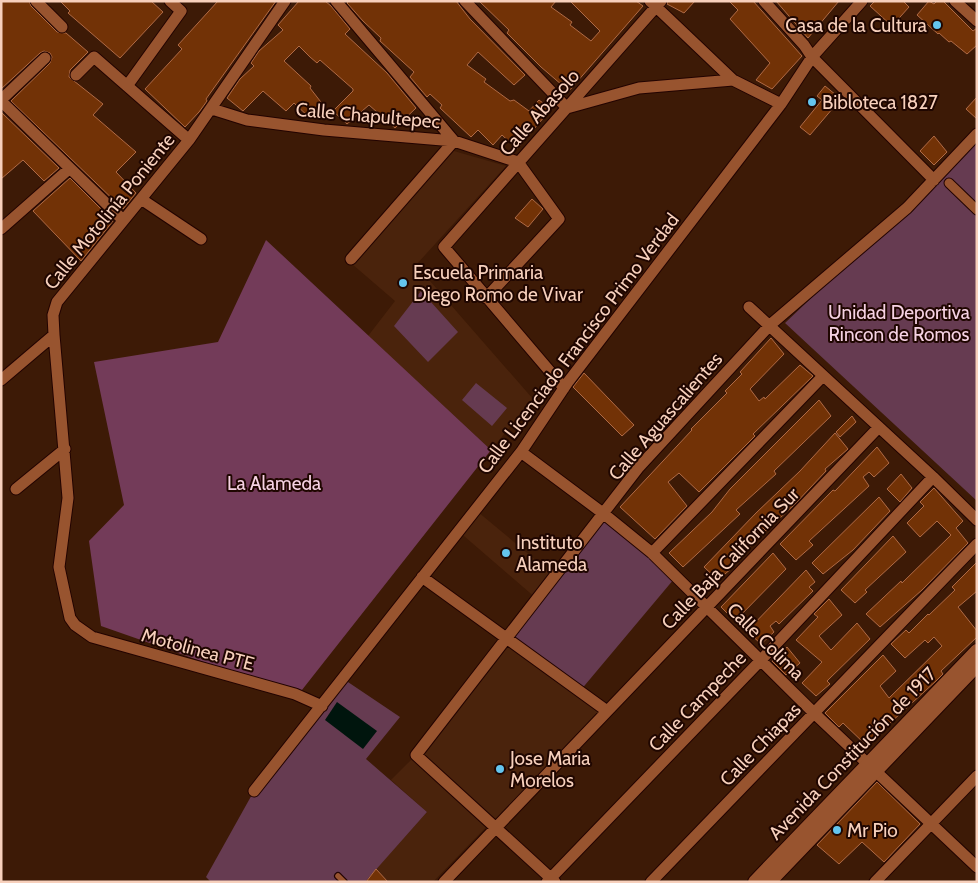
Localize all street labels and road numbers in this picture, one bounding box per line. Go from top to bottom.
street label: Calle Abasolo [495,64,584,160]
street label: Calle Chapultepec [295,98,441,133]
street label: Calle Motolinía Poniente [39,128,180,294]
street label: Calle Licenciado Francisco Primo Verdad [473,209,684,478]
street label: Calle Aguascalientes [604,348,727,485]
street label: Calle Baja California Sur [657,483,804,634]
street label: Calle Colima [722,598,809,685]
street label: Motolinea PTE [139,623,257,676]
street label: Calle Campeche [644,646,751,756]
street label: Avenida Constitución de 1917 [764,662,941,844]
street label: Calle Chiapas [715,698,806,791]

